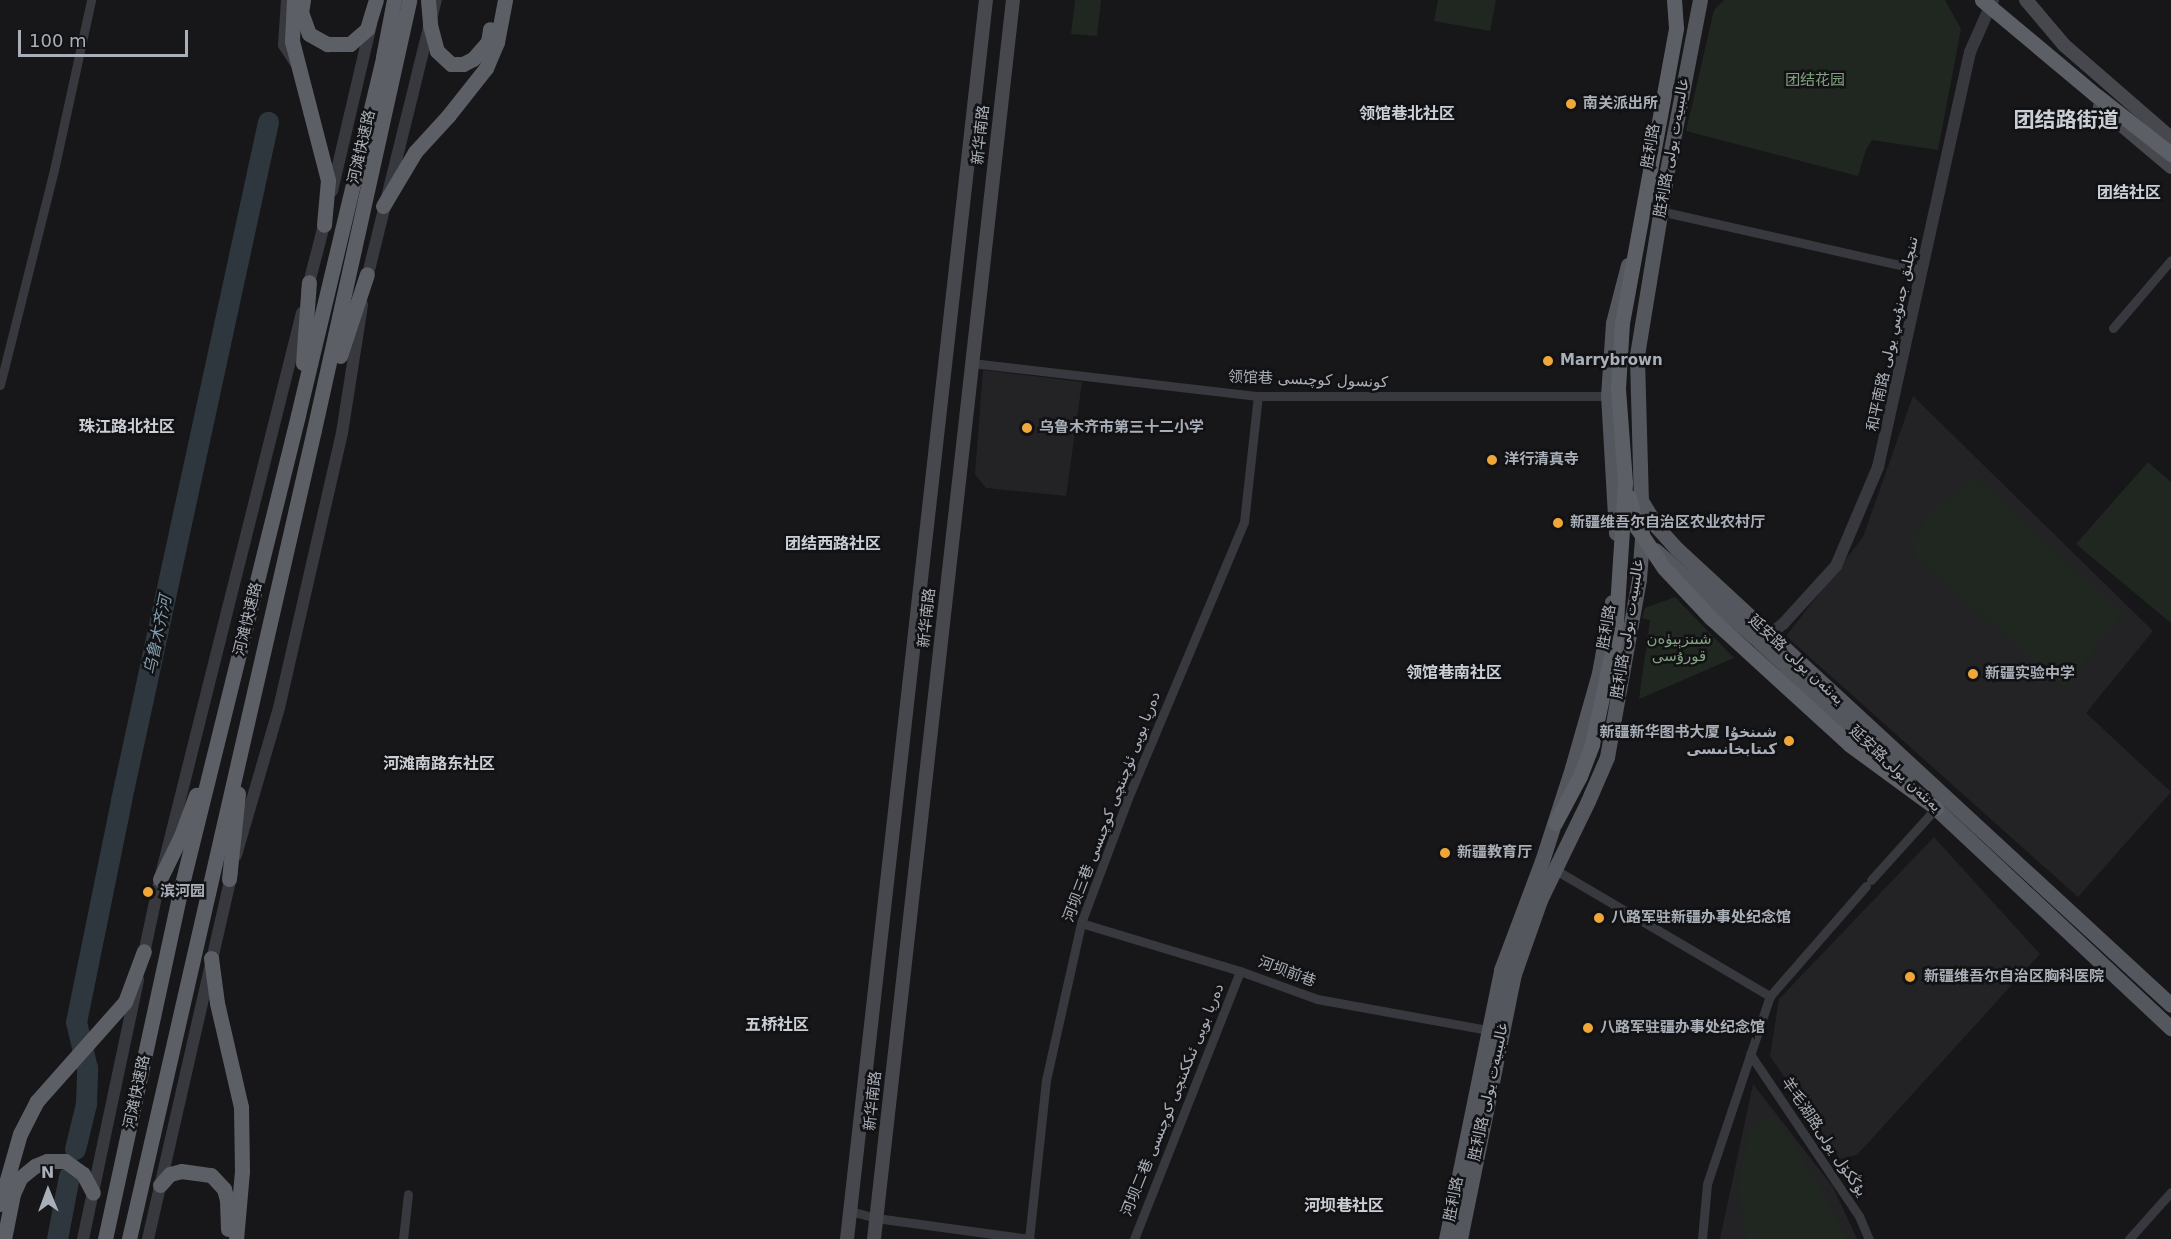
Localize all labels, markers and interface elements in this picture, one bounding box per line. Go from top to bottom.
scale bar [21,18,190,56]
text: 100 m [29,30,87,51]
park label: 团结花园 [1785,72,1845,90]
street label: 胜利路 غالىبىيەت يولى [1651,77,1693,219]
place label: 南关派出所 [1583,95,1658,113]
marker: 南关派出所 [1564,97,1578,111]
street label: 新华南路 [969,104,993,166]
district label: 领馆巷北社区 [1359,104,1455,124]
district label: 团结路街道 [2014,107,2118,133]
street label: 河滩快速路 [345,108,379,186]
street label: 胜利路 [1638,122,1664,170]
district label: 团结社区 [2097,183,2161,203]
street label: 和平南路 تىنچلىق جەنۇبىي يولى [1864,235,1922,433]
place label: Marrybrown [1560,352,1663,370]
marker: Marrybrown [1541,354,1555,368]
street label: 领馆巷 كونسول كوچىسى [1228,368,1388,392]
district label: 珠江路北社区 [79,417,175,437]
place label: 乌鲁木齐市第三十二小学 [1039,419,1204,437]
marker: 乌鲁木齐市第三十二小学 [1020,421,1034,435]
place label: 洋行清真寺 [1504,451,1579,469]
marker: 洋行清真寺 [1485,453,1499,467]
place label: 新疆维吾尔自治区农业农村厅 [1570,514,1765,532]
marker: 新疆维吾尔自治区农业农村厅 [1551,516,1565,530]
district label: 团结西路社区 [785,534,881,554]
street label: 胜利路 غالىبىيەت يولى [1608,558,1648,700]
street label: 河滩快速路 [230,580,266,658]
street label: 新华南路 [915,587,939,649]
water label: 乌鲁木齐河 [140,594,176,676]
street label: 胜利路 [1594,603,1620,651]
street label: 延安路 يەنئەن يولى [1745,611,1847,709]
park label: شىنزېيۈەن قورۇسى [1646,630,1712,665]
district label: 领馆巷南社区 [1406,663,1502,683]
place label: 新疆实验中学 [1985,665,2075,683]
marker: 新疆实验中学 [1966,667,1980,681]
street label: 河坝三巷 دەريا بويى ئۈچىنچى كوچىسى [1060,689,1164,925]
street label: 延安路يەنئەن يولى [1845,722,1945,816]
place label: 新疆新华图书大厦 شىنخۇا كىتابخانىسى [1599,723,1777,758]
marker: 新疆新华图书大厦 شىنخۇا كىتابخانىسى [1782,734,1796,748]
district label: 河滩南路东社区 [383,754,495,774]
place label: 新疆教育厅 [1457,844,1532,862]
marker: 新疆教育厅 [1438,846,1452,860]
place label: 滨河园 [160,883,205,901]
marker: 滨河园 [141,885,155,899]
place label: 八路军驻新疆办事处纪念馆 [1611,909,1791,927]
marker: 八路军驻新疆办事处纪念馆 [1592,911,1606,925]
street label: 河坝前巷 [1256,953,1318,991]
marker: 新疆维吾尔自治区胸科医院 [1901,968,1919,986]
place label: 新疆维吾尔自治区胸科医院 [1924,968,2104,986]
street label: 河坝二巷 دەريا بويى ئىككىنچى كوچىسى [1118,981,1228,1219]
district label: 五桥社区 [745,1015,809,1035]
place label: 八路军驻疆办事处纪念馆 [1600,1019,1765,1037]
street label: 胜利路 غالىبىيەت يولى [1466,1021,1512,1163]
marker: 八路军驻疆办事处纪念馆 [1581,1021,1595,1035]
street label: 河滩快速路 [120,1053,154,1131]
street label: 新华南路 [861,1070,885,1132]
street label: 羊毛湖路يۇڭكۆل يولى [1777,1074,1871,1200]
north arrow [18,1161,78,1221]
text: N [41,1163,55,1182]
street label: 胜利路 [1441,1175,1467,1223]
district label: 河坝巷社区 [1304,1196,1384,1216]

